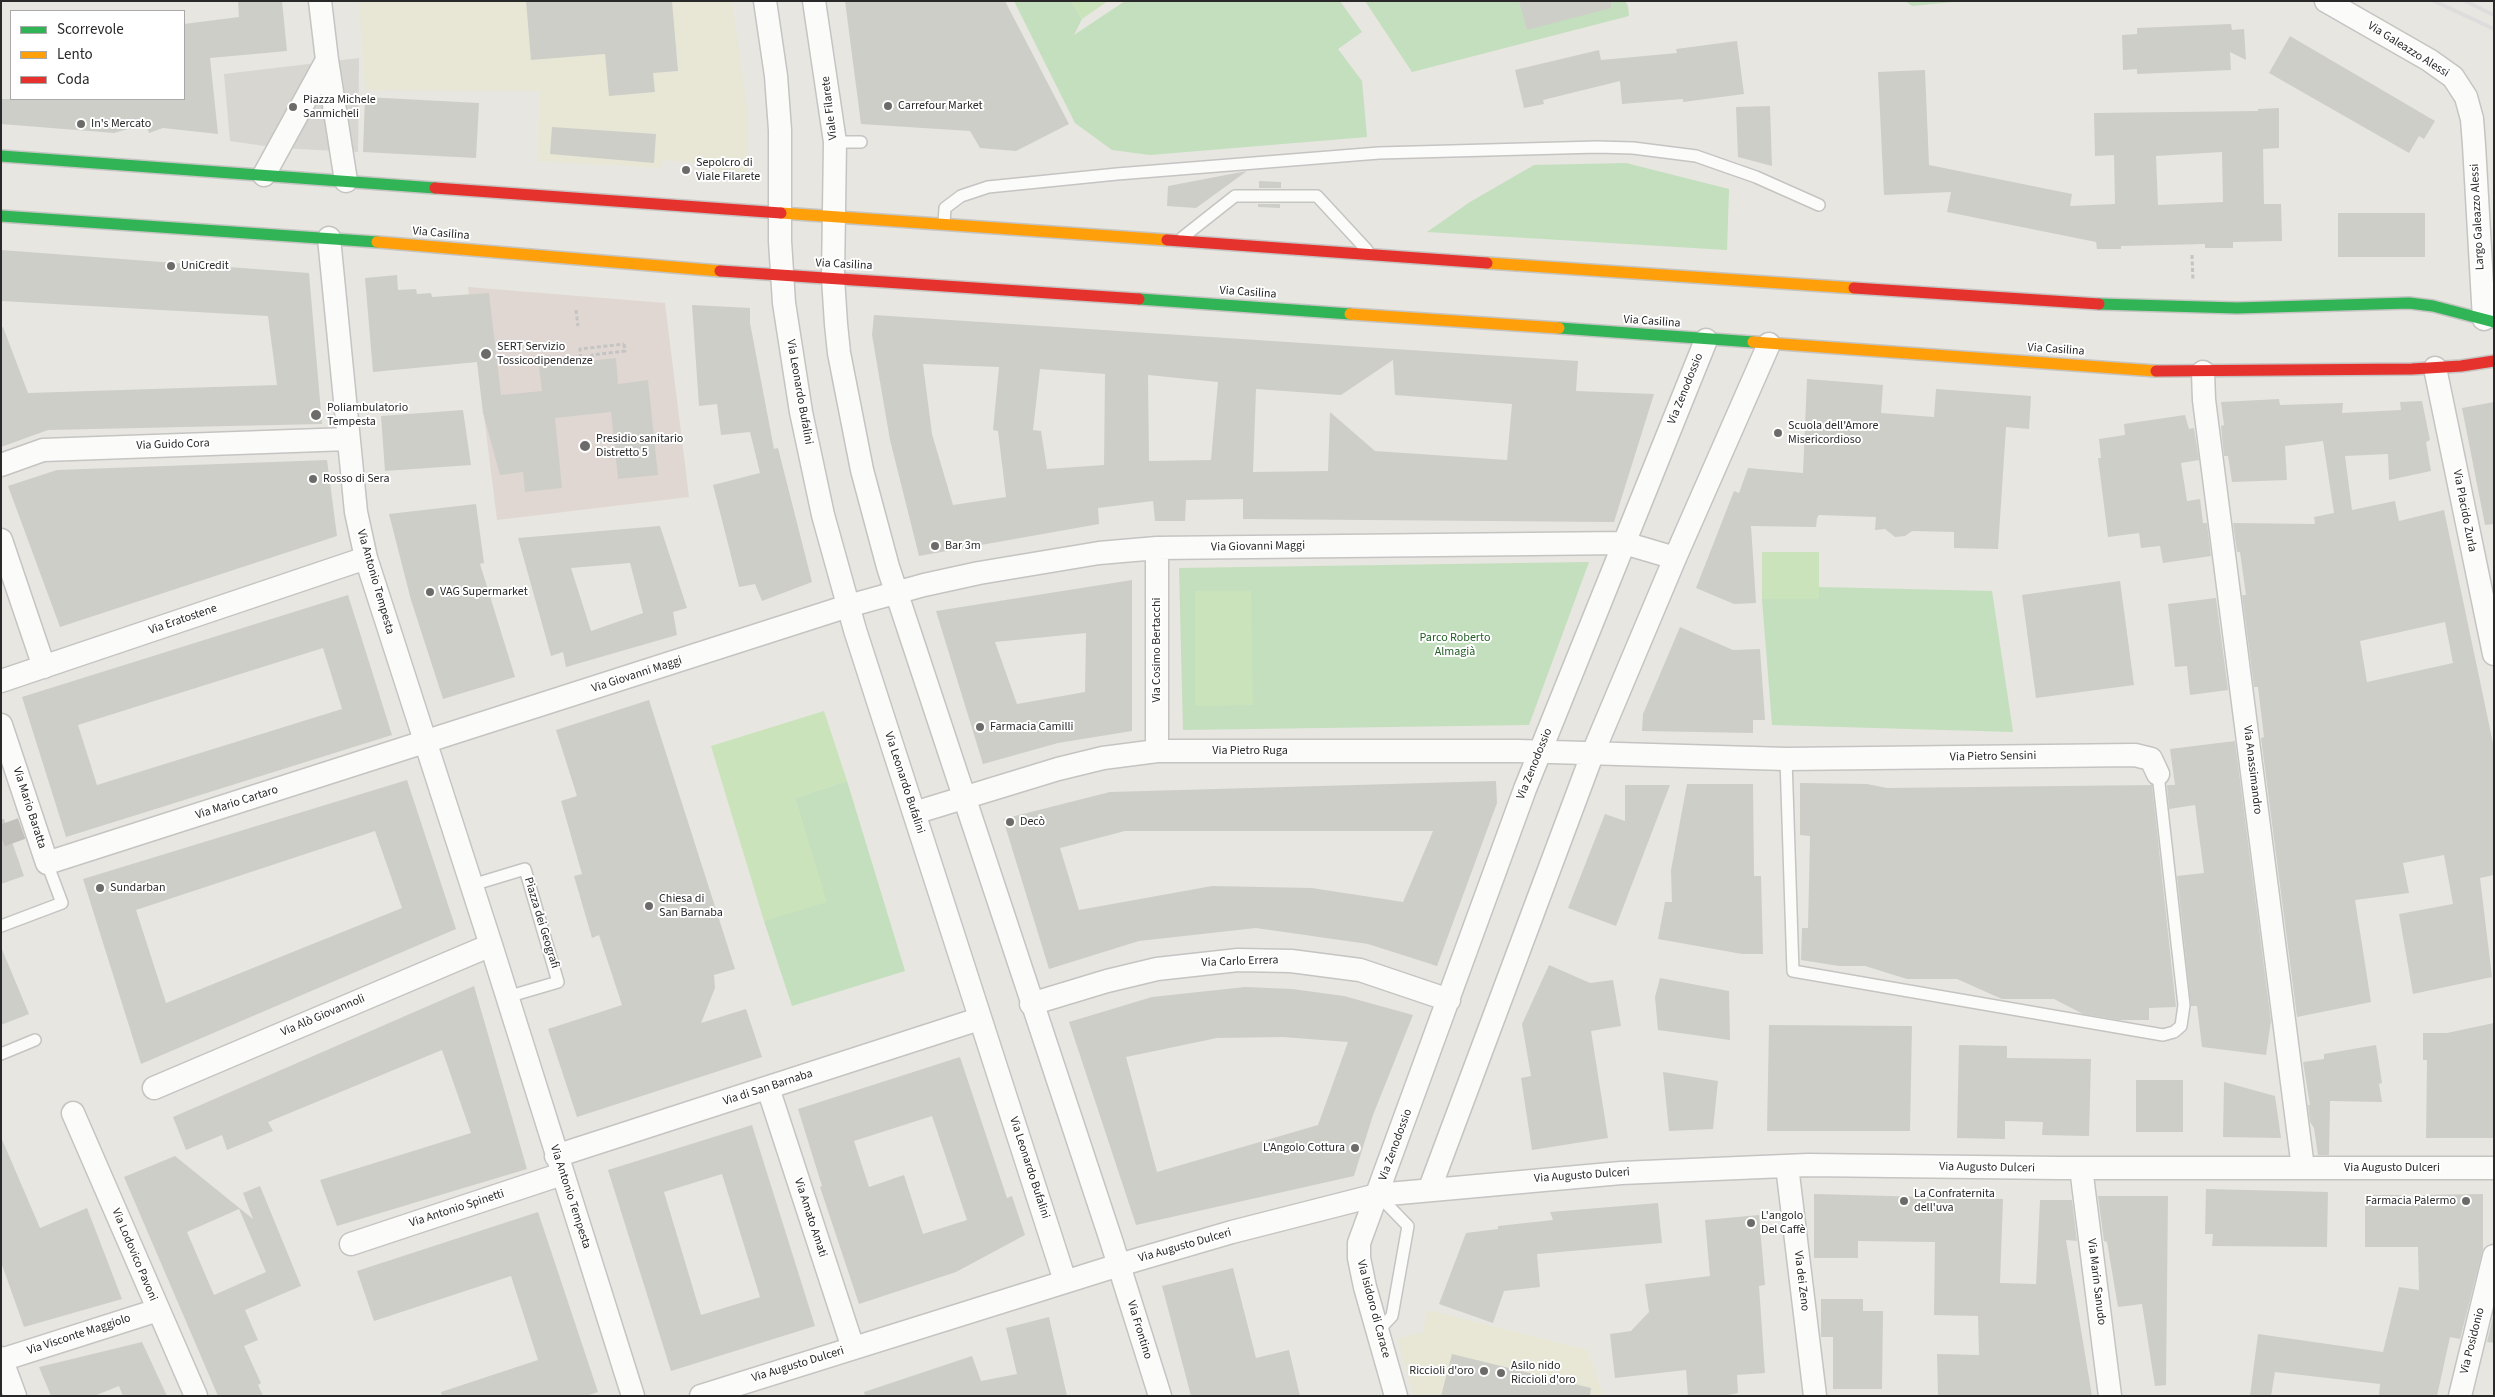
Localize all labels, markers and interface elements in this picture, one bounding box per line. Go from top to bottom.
legend [10,10,185,100]
text: Scorrevole [57,19,124,40]
street label: Via Galeazzo Alessi [2365,19,2451,81]
text: Lento [57,44,93,65]
text: Coda [57,69,90,90]
street label: Viale Filarete [819,75,841,141]
place label: Piazza Michele Sanmicheli [303,93,376,121]
place label: Carrefour Market [898,99,983,113]
marker: Carrefour Market [882,100,894,112]
marker: Piazza Michele Sanmicheli [287,101,299,113]
place label: In's Mercato [91,117,151,131]
marker: In's Mercato [75,118,87,130]
place label: Sepolcro di Viale Filarete [696,156,760,184]
street label: Largo Galeazzo Alessi [2468,163,2488,271]
marker: Sepolcro di Viale Filarete [680,164,692,176]
street label: Via Casilina [412,224,470,244]
street label: Via Casilina [815,256,873,274]
place label: UniCredit [181,259,229,273]
marker: UniCredit [165,260,177,272]
street label: Via Casilina [1219,284,1277,302]
street label: Via Casilina [1623,313,1681,331]
street label: Via Leonardo Bufalini [783,338,815,446]
place label: SERT Servizio Tossicodipendenze [497,340,593,368]
street label: Via Casilina [2027,341,2085,359]
marker: SERT Servizio Tossicodipendenze [479,347,493,361]
street label: Via Zenodossio [1665,351,1707,427]
place label: Poliambulatorio Tempesta [327,401,408,429]
marker: Poliambulatorio Tempesta [309,408,323,422]
place label: Scuola dell'Amore Misericordioso [1788,419,1878,447]
marker: Scuola dell'Amore Misericordioso [1772,427,1784,439]
place label: Presidio sanitario Distretto 5 [596,432,683,460]
street label: Via Guido Cora [136,437,210,453]
marker: Presidio sanitario Distretto 5 [578,439,592,453]
street label: Via Placido Zurla [2449,469,2479,553]
place label: Rosso di Sera [323,472,389,486]
marker: Rosso di Sera [307,473,319,485]
street label: Via Antonio Tempesta [353,528,397,636]
place label: Bar 3m [945,539,981,553]
street label: Via Giovanni Maggi [1211,539,1305,555]
marker: Bar 3m [929,540,941,552]
place label: VAG Supermarket [440,585,528,599]
marker: VAG Supermarket [424,586,436,598]
street label: Via Cosimo Bertacchi [1150,598,1164,702]
street label: Via Eratostene [147,602,219,638]
park label: Parco Roberto Almagià [1420,631,1490,659]
street label: Via Giovanni Maggi [590,654,684,696]
place label: Farmacia Camilli [990,720,1073,734]
marker: Farmacia Camilli [974,721,986,733]
street label: Via Anassimandro [2239,725,2265,815]
street label: Via Zenodossio [1514,726,1556,802]
street label: Via Leonardo Bufalini [881,730,927,836]
street label: Via Pietro Ruga [1212,744,1288,758]
street label: Via Pietro Sensini [1950,749,2036,765]
street label: Via Mario Baratta [9,765,49,851]
street label: Via Mario Cartaro [194,783,280,823]
place label: Decò [1020,815,1045,829]
marker: Decò [1004,816,1016,828]
street label: Piazza dei Geografi [520,876,562,970]
place label: Sundarban [110,881,165,895]
marker: Sundarban [94,882,106,894]
place label: Chiesa di San Barnaba [659,892,723,920]
marker: Chiesa di San Barnaba [643,900,655,912]
street label: Via Carlo Errera [1201,953,1279,971]
street label: Via Alò Giovannoli [279,992,367,1040]
street label: Via di San Barnaba [721,1067,815,1109]
street label: Via Zenodossio [1376,1107,1416,1183]
street label: Via Leonardo Bufalini [1006,1115,1052,1221]
place label: L'Angolo Cottura [1263,1141,1345,1155]
marker: L'Angolo Cottura [1349,1142,1361,1154]
street label: Via Antonio Tempesta [546,1143,594,1251]
street label: Via Augusto Dulceri [1939,1160,2035,1176]
street label: Via Augusto Dulceri [2344,1161,2440,1175]
street label: Via Augusto Dulceri [1534,1165,1630,1187]
street label: Via Amato Amati [790,1177,830,1259]
street label: Via Antonio Spinetti [408,1187,506,1231]
place label: La Confraternita dell'uva [1914,1187,1995,1215]
place label: Farmacia Palermo [2365,1194,2456,1208]
marker: La Confraternita dell'uva [1898,1195,1910,1207]
marker: Farmacia Palermo [2460,1195,2472,1207]
street label: Via Lodovico Pavoni [108,1206,160,1304]
place label: L'angolo Del Caffè [1761,1209,1805,1237]
marker: L'angolo Del Caffè [1745,1217,1757,1229]
street label: Via Augusto Dulceri [1137,1226,1233,1266]
street label: Via Marin Sanudo [2084,1238,2108,1326]
street label: Via dei Zeno [1790,1250,1812,1312]
street label: Via Isidoro di Carace [1353,1258,1393,1360]
street label: Via Frontino [1123,1299,1155,1361]
street label: Via Posidonio [2458,1306,2488,1376]
street label: Via Visconte Maggiolo [25,1311,133,1359]
street label: Via Augusto Dulceri [750,1344,846,1386]
place label: Asilo nido Riccioli d'oro [1511,1359,1576,1387]
place label: Riccioli d'oro [1409,1364,1474,1378]
marker: Riccioli d'oro [1478,1365,1490,1377]
marker: Asilo nido Riccioli d'oro [1495,1367,1507,1379]

